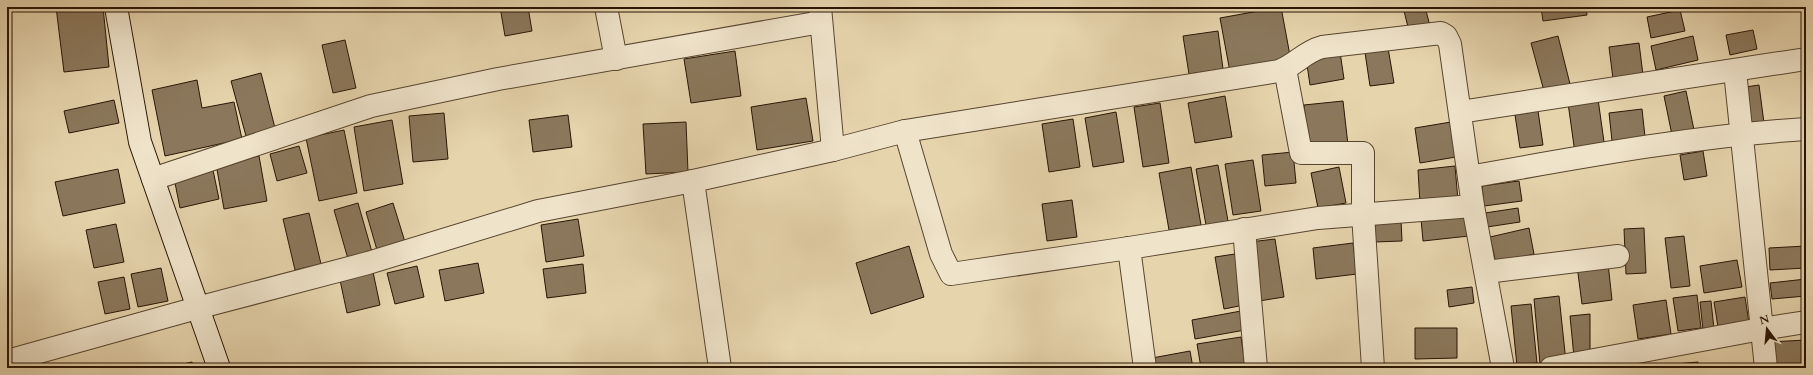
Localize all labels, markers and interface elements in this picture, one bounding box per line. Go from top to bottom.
north arrow [1747,309,1787,349]
text: N [1758,311,1771,328]

